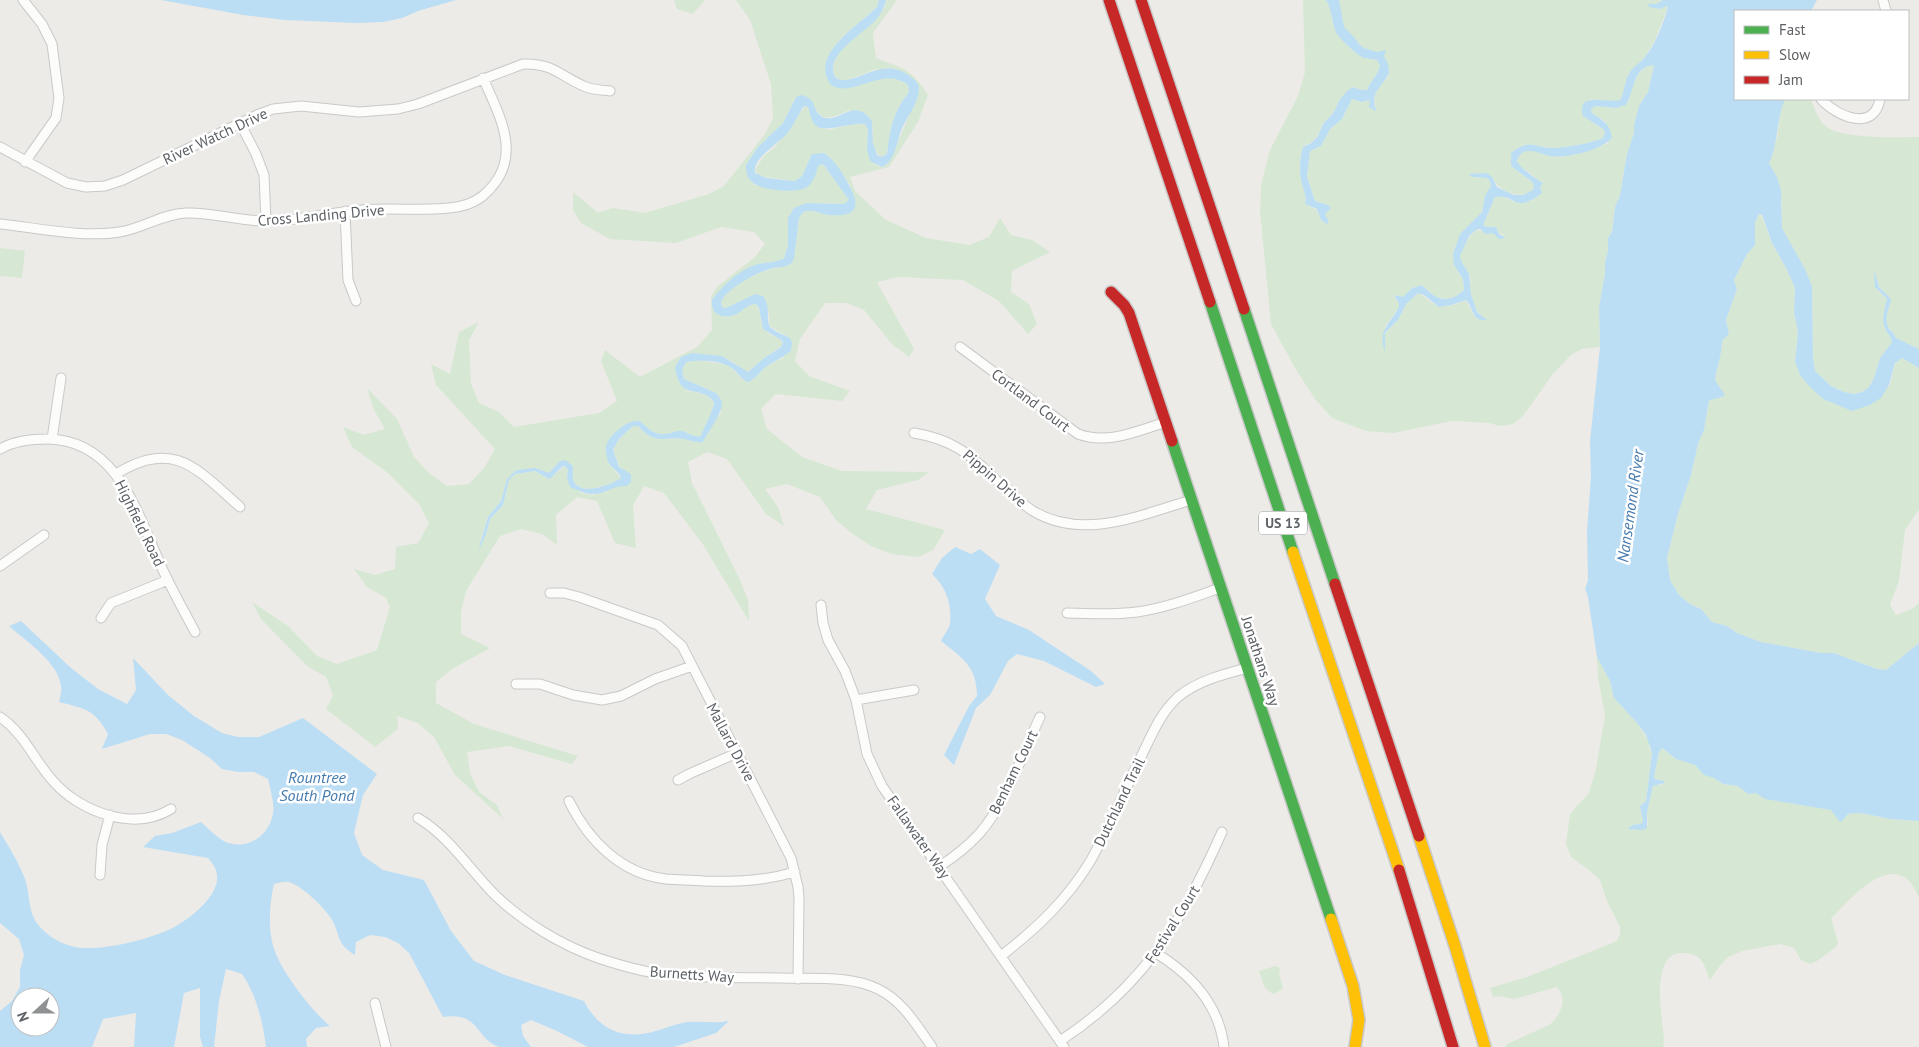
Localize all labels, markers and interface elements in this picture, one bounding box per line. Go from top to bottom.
legend [1734,10,1909,100]
text: Fast [1779,20,1806,39]
text: Slow [1779,45,1810,64]
text: Jam [1778,70,1803,89]
street label: River Watch Drive [160,103,270,169]
street label: Cross Landing Drive [257,200,385,230]
street label: Cortland Court [988,364,1074,436]
street label: Pippin Drive [959,445,1031,511]
water label: Nansemond River [1612,447,1648,564]
street label: Highfield Road [111,476,169,570]
road number: US 13 [1259,512,1307,534]
street label: Jonathans Way [1237,613,1284,708]
street label: Mallard Drive [702,699,760,785]
street label: Benham Court [984,727,1042,817]
street label: Dutchland Trail [1089,754,1149,850]
water label: Rountree South Pond [280,767,355,805]
street label: Fallawater Way [883,792,955,882]
street label: Festival Court [1140,881,1204,967]
street label: Burnetts Way [649,962,735,986]
north arrow [10,987,60,1037]
text: N [13,1009,33,1024]

